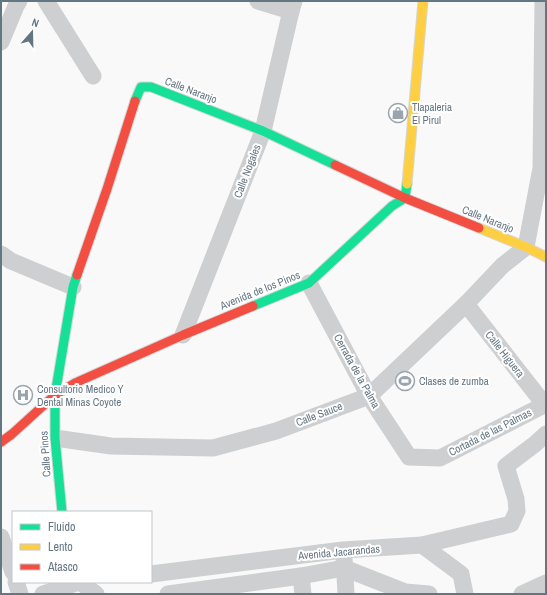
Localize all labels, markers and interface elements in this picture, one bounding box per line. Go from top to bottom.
north arrow [12,12,52,52]
text: N [30,15,41,30]
street label: Calle Naranjo [163,74,219,106]
place label: Tlapaleria El Pirul [412,100,452,127]
shop icon: Tlapaleria El Pirul [387,102,409,124]
street label: Calle Nogales [230,142,264,200]
street label: Calle Naranjo [460,202,516,236]
street label: Avenida de los Pinos [217,267,303,313]
street label: Calle Higuera [483,328,527,380]
street label: Cerrada de la Palma [331,331,383,411]
sports icon: Clases de zumba [394,370,416,392]
place label: Clases de zumba [419,374,489,388]
place label: Consultorio Medico Y Dental Minas Coyote [37,382,124,409]
hospital icon: Consultorio Medico Y Dental Minas Coyote [12,384,34,406]
street label: Calle Sauce [294,399,344,429]
street label: Cortada de las Palmas [446,405,534,459]
street label: Calle Pinos [36,430,54,477]
legend [12,511,152,583]
text: Fluido [48,519,75,535]
text: Lento [48,539,73,555]
street label: Avenida Jacarandas [297,541,381,563]
text: Atasco [47,559,78,575]

